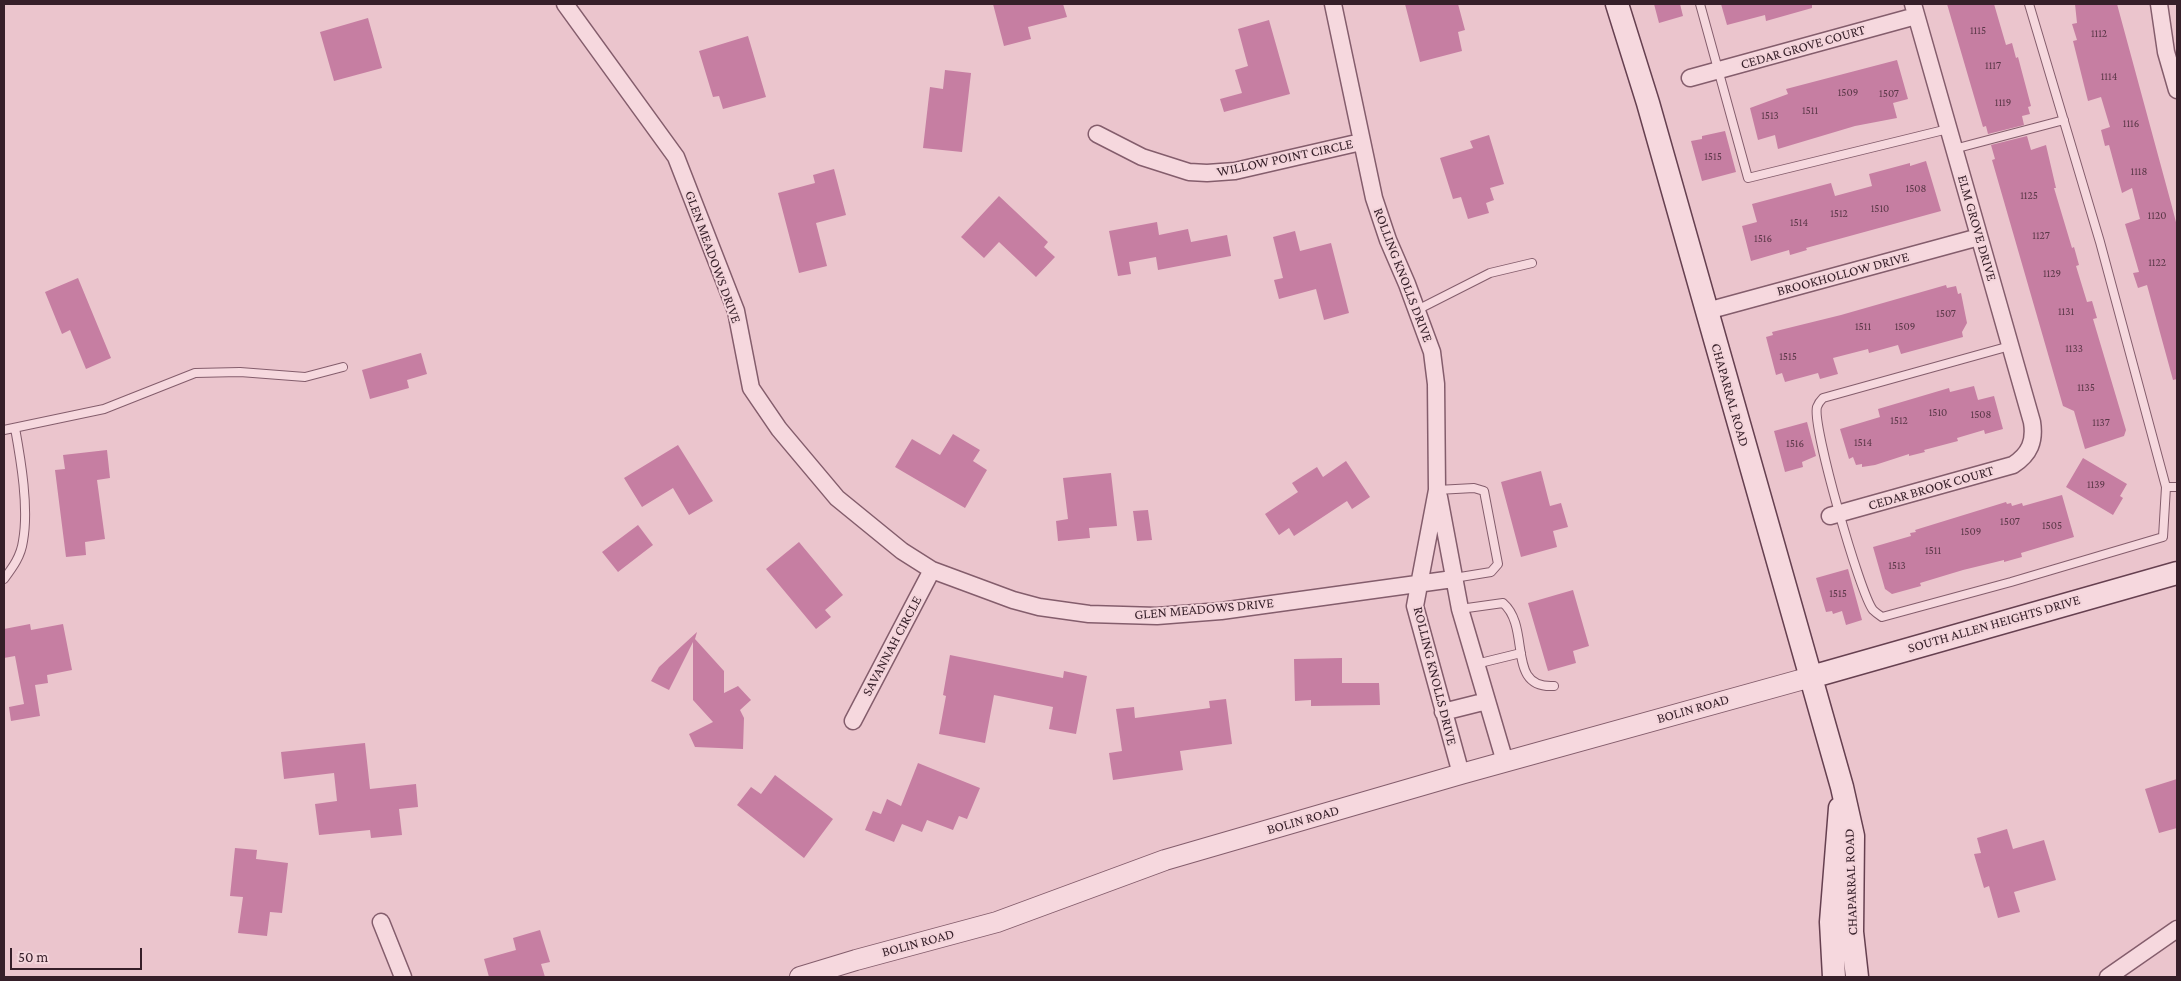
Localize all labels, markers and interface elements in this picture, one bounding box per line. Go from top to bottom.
street label: CEDAR GROVE COURT [1739,21,1867,73]
house number: 1115 [1970,24,1986,38]
house number: 1112 [2091,27,2107,41]
house number: 1117 [1985,59,2001,73]
house number: 1114 [2101,70,2117,84]
house number: 1509 [1838,86,1858,100]
house number: 1507 [1879,87,1899,101]
house number: 1119 [1995,96,2011,110]
house number: 1511 [1802,104,1818,118]
house number: 1513 [1761,109,1779,123]
house number: 1116 [2123,117,2139,131]
street label: WILLOW POINT CIRCLE [1215,135,1355,181]
house number: 1515 [1704,150,1722,164]
house number: 1118 [2131,165,2147,179]
street label: ELM GROVE DRIVE [1954,173,2000,283]
house number: 1508 [1906,182,1926,196]
street label: GLEN MEADOWS DRIVE [681,188,745,326]
house number: 1125 [2020,189,2038,203]
house number: 1510 [1871,202,1889,216]
street label: ROLLING KNOLLS DRIVE [1370,205,1436,345]
house number: 1512 [1830,207,1848,221]
house number: 1120 [2148,209,2166,223]
house number: 1514 [1790,216,1808,230]
house number: 1127 [2032,229,2050,243]
house number: 1516 [1754,232,1772,246]
street label: BROOKHOLLOW DRIVE [1775,248,1911,300]
house number: 1122 [2148,256,2166,270]
house number: 1129 [2043,267,2061,281]
house number: 1131 [2058,305,2074,319]
house number: 1507 [1936,307,1956,321]
house number: 1511 [1855,320,1871,334]
house number: 1509 [1895,320,1915,334]
street label: CHAPARRAL ROAD [1707,341,1753,449]
house number: 1133 [2065,342,2083,356]
house number: 1515 [1779,350,1797,364]
house number: 1135 [2077,381,2095,395]
house number: 1510 [1929,406,1947,420]
house number: 1508 [1971,408,1991,422]
house number: 1512 [1890,414,1908,428]
house number: 1137 [2092,416,2110,430]
house number: 1514 [1854,436,1872,450]
house number: 1516 [1786,437,1804,451]
street label: CEDAR BROOK COURT [1866,462,1996,514]
house number: 1139 [2087,478,2105,492]
house number: 1507 [2000,515,2020,529]
house number: 1505 [2042,519,2062,533]
house number: 1509 [1961,525,1981,539]
house number: 1511 [1925,544,1941,558]
house number: 1513 [1888,559,1906,573]
house number: 1515 [1829,587,1847,601]
street label: SOUTH ALLEN HEIGHTS DRIVE [1906,591,2082,657]
street label: SAVANNAH CIRCLE [859,593,925,699]
street label: GLEN MEADOWS DRIVE [1134,595,1274,623]
street label: ROLLING KNOLLS DRIVE [1410,605,1460,747]
street label: BOLIN ROAD [1655,691,1731,727]
street label: BOLIN ROAD [1265,802,1341,838]
street label: CHAPARRAL ROAD [1841,828,1861,936]
street label: BOLIN ROAD [880,925,956,961]
scale bar [12,938,145,970]
text: 50 m [18,949,48,965]

